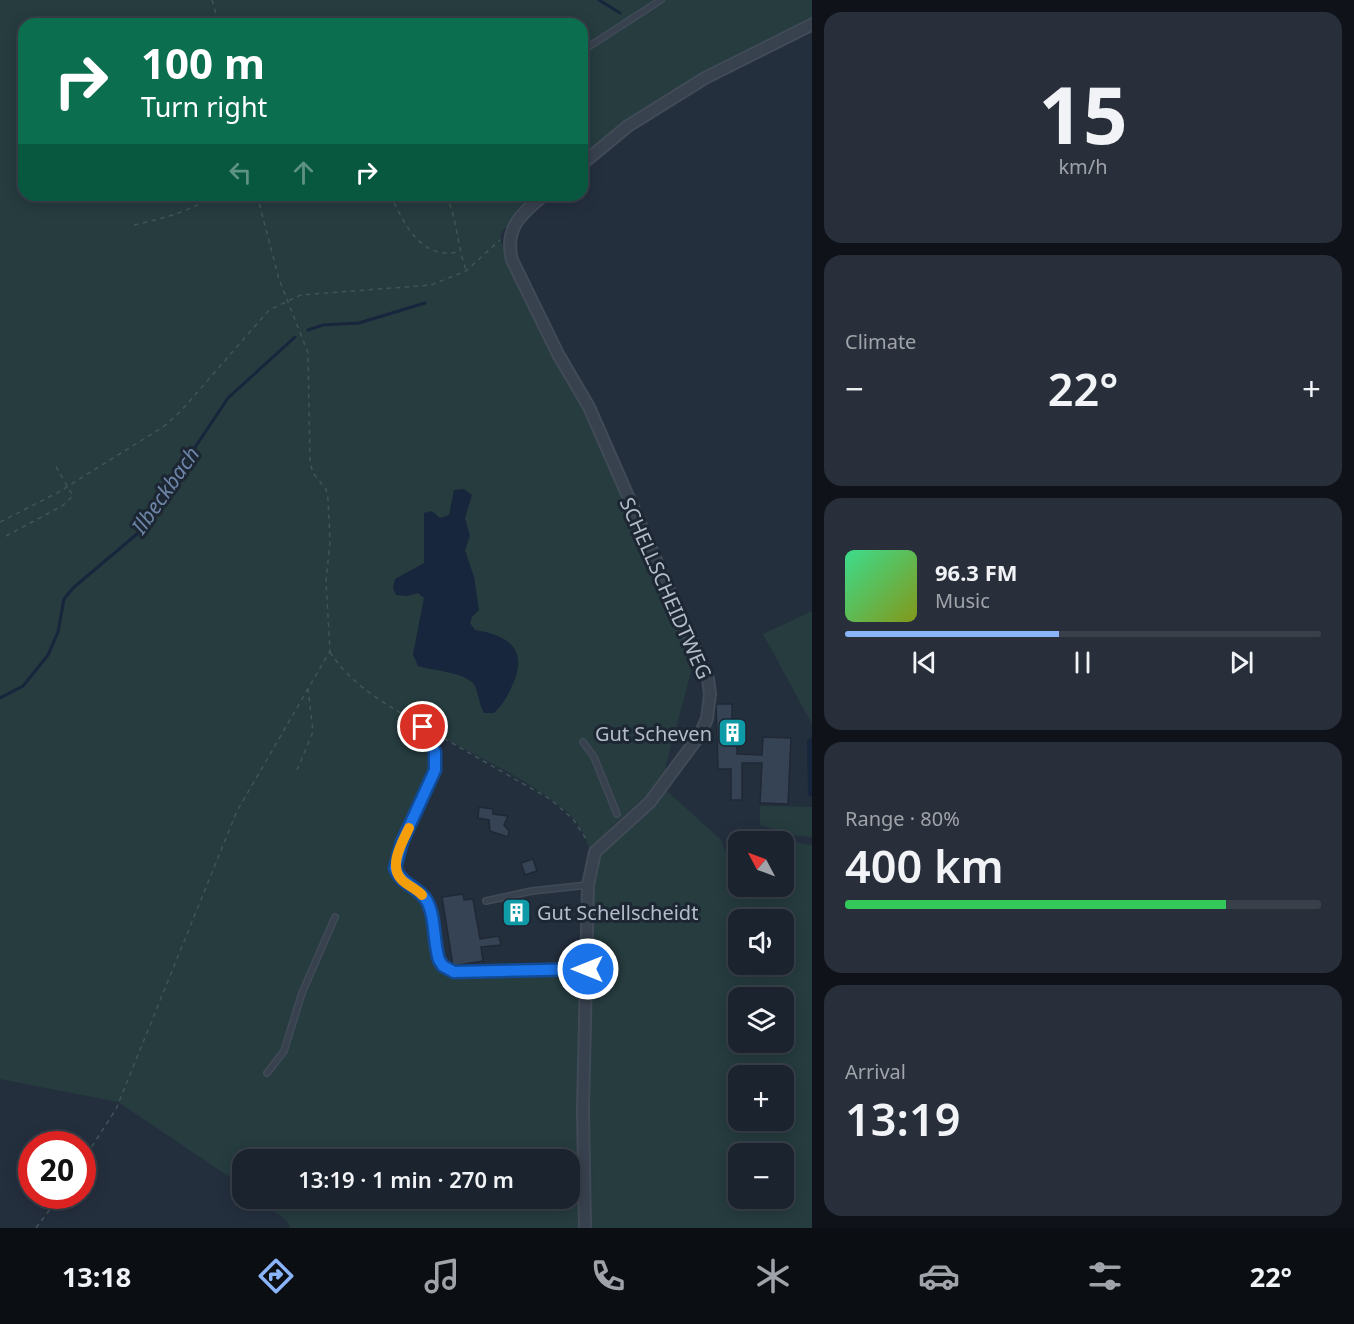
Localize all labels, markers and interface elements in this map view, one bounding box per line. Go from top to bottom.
text: 100 m [141,34,265,91]
icon: right [42,42,120,120]
text: 15 [1038,61,1128,167]
text: Turn right [141,88,267,125]
text: km/h [1058,153,1108,180]
icon: left [224,156,257,189]
icon: ahead [287,156,320,189]
icon: right [350,156,383,189]
text: Climate [845,328,916,355]
text: 22° [1048,358,1118,419]
text: − [845,366,864,411]
text: + [1302,366,1321,411]
water label: Ilbeckbach [124,441,205,540]
street label: SCHELLSCHEIDTWEG [614,493,718,683]
text: 96.3 FM [935,557,1017,587]
text: Music [935,587,990,614]
icon: previous [908,646,941,679]
icon: pause [1066,646,1099,679]
icon: next [1225,646,1258,679]
pin [397,701,448,752]
icon: arrive [406,710,439,743]
building icon: Gut Scheven [717,717,749,749]
place label: Gut Scheven [595,720,712,747]
text: Range · 80% [845,805,960,832]
north arrow [728,831,794,897]
map controls [728,831,794,1209]
text: 400 km [845,835,1004,896]
building icon: Gut Schellscheidt [500,896,532,928]
place label: Gut Schellscheidt [537,899,698,926]
button: sound [728,909,794,975]
position arrow [556,937,620,1001]
button: layers [728,987,794,1053]
text: Arrival [845,1058,906,1085]
button: + [728,1065,794,1131]
text: 13:19 [845,1088,960,1149]
speed limit sign: 20 [18,1131,96,1209]
button: − [728,1143,794,1209]
text: 13:19 · 1 min · 270 m [298,1164,514,1194]
icon: directions [255,1255,297,1297]
icon: music [421,1255,463,1297]
icon: phone [587,1255,629,1297]
icon: climate [752,1255,794,1297]
icon: car [918,1255,960,1297]
icon: filters [1084,1255,1126,1297]
text: 13:18 [62,1258,131,1295]
text: 22° [1250,1258,1292,1295]

